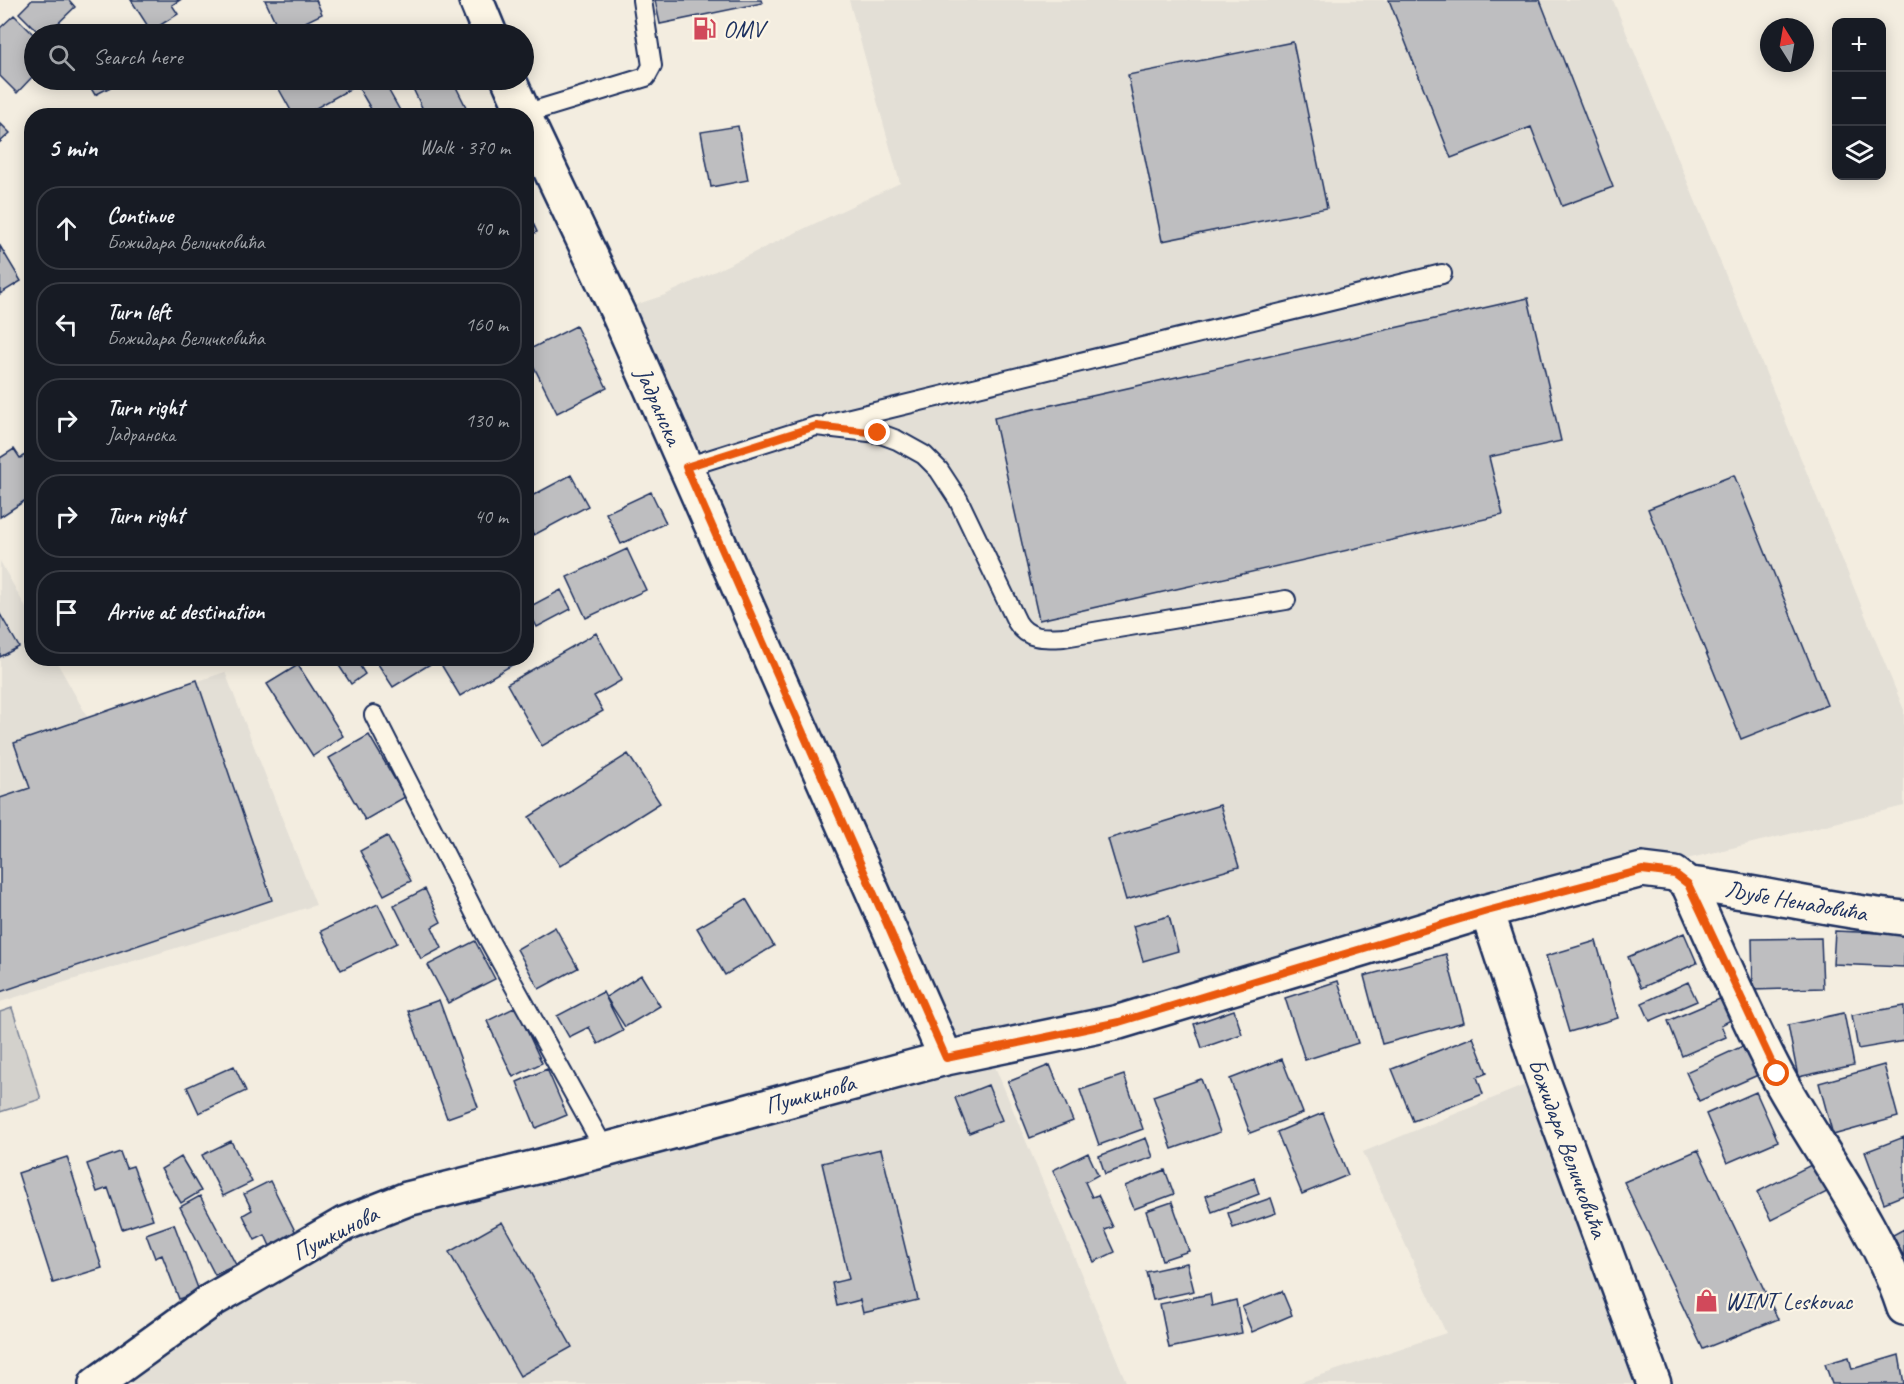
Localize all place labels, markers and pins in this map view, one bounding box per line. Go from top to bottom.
place label: OMV [723,14,769,44]
fuel station icon: OMV [692,16,718,42]
place label: WINT Leskovac [1725,1286,1854,1316]
shop icon: WINT Leskovac [1694,1288,1720,1314]

